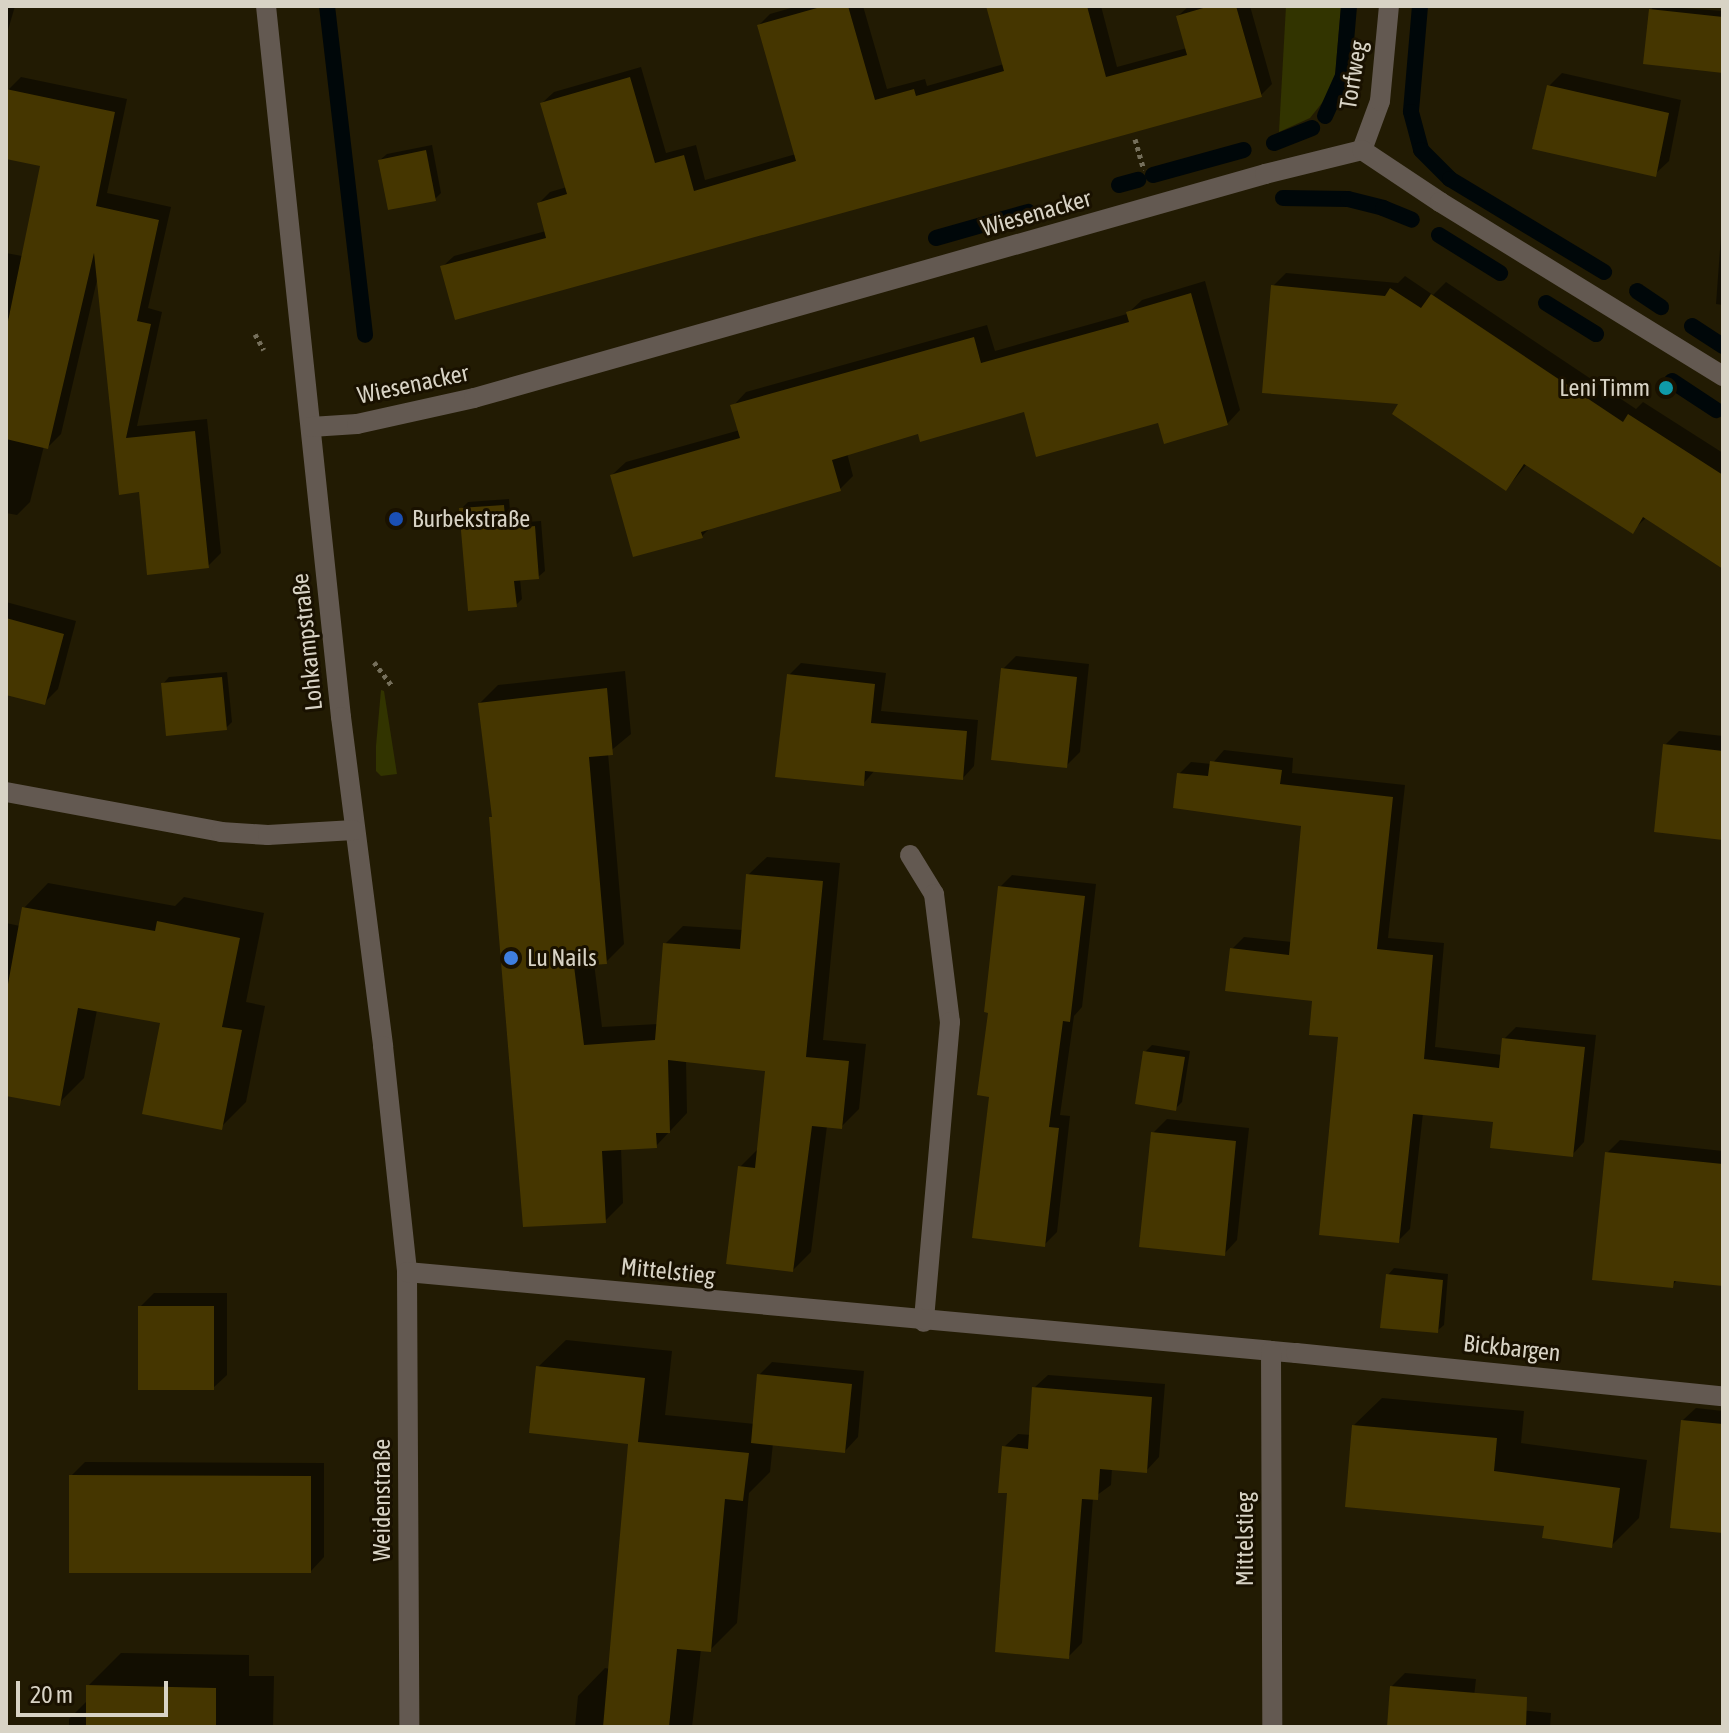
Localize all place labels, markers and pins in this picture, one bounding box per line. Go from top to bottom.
place label: Leni Timm [1559,374,1650,402]
marker: Leni Timm [1657,379,1675,397]
place label: Burbekstraße [412,505,530,533]
marker: Burbekstraße [387,510,405,528]
place label: Lu Nails [527,944,597,972]
marker: Lu Nails [502,949,520,967]

